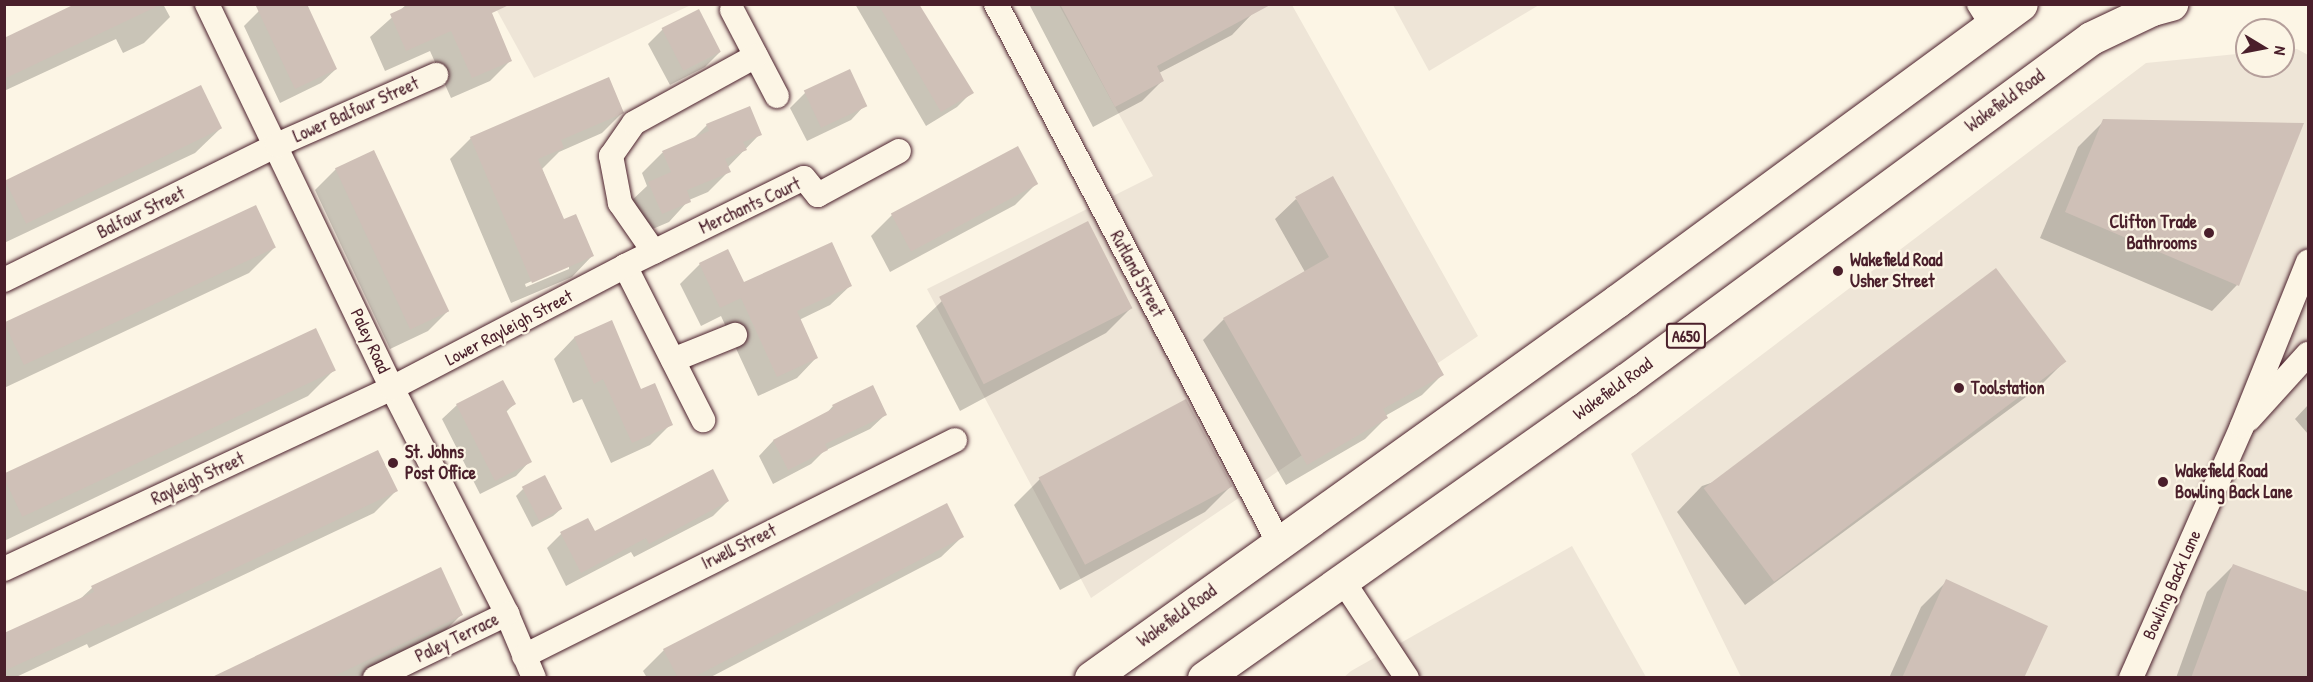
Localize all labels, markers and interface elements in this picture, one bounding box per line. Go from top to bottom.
north arrow [2235,18,2295,78]
text: N [2269,45,2292,57]
street label: Wakefield Road [1961,65,2049,137]
street label: Lower Balfour Street [290,73,422,147]
street label: Merchants Court [696,173,804,239]
street label: Balfour Street [94,183,188,243]
place label: Clifton Trade Bathrooms [2110,212,2197,254]
marker: Clifton Trade Bathrooms [2202,226,2216,240]
street label: Rutland Street [1105,227,1169,321]
place label: Wakefield Road Usher Street [1850,250,1943,292]
marker: Wakefield Road Usher Street [1831,264,1845,278]
street label: Lower Rayleigh Street [442,285,576,371]
street label: Paley Road [346,305,394,377]
road number: A650 [1665,323,1707,349]
street label: Wakefield Road [1569,353,1657,425]
place label: Toolstation [1971,377,2045,399]
marker: Toolstation [1952,381,1966,395]
place label: St. Johns Post Office [405,442,476,484]
street label: Rayleigh Street [148,448,248,510]
marker: St. Johns Post Office [386,456,400,470]
place label: Wakefield Road Bowling Back Lane [2175,461,2293,504]
marker: Wakefield Road Bowling Back Lane [2156,475,2170,489]
street label: Irwell Street [698,520,780,574]
street label: Bowling Back Lane [2138,527,2206,643]
street label: Wakefield Road [1133,580,1221,652]
street label: Paley Terrace [412,609,502,667]

